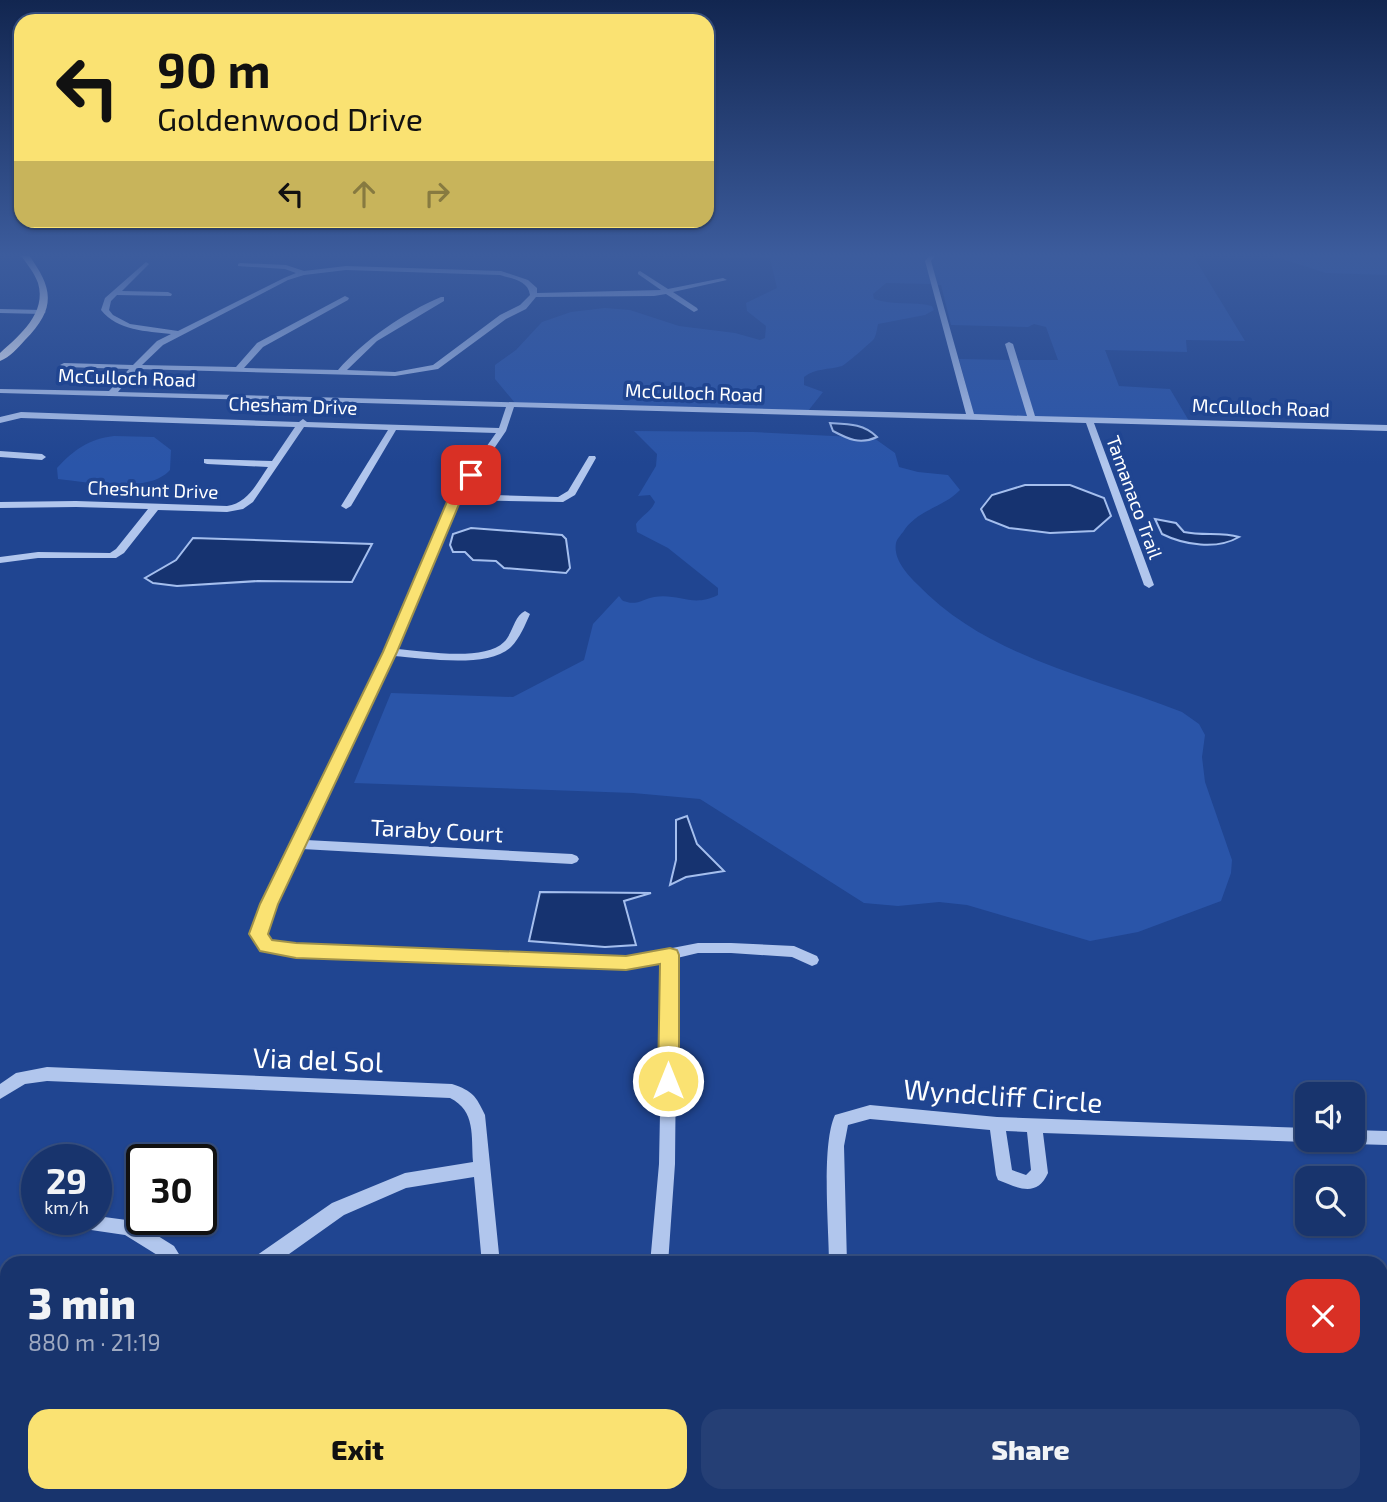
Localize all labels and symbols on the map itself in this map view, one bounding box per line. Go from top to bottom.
street label: McCulloch Road [58,363,196,391]
street label: McCulloch Road [625,378,763,406]
street label: Chesham Drive [228,391,358,419]
street label: McCulloch Road [1192,393,1330,421]
street label: Tamanaco Trail [1102,432,1168,562]
pin [441,445,501,505]
street label: Cheshunt Drive [87,475,219,503]
street label: Taraby Court [370,813,504,847]
street label: Via del Sol [252,1040,384,1078]
position arrow [631,1044,705,1118]
street label: Wyndcliff Circle [902,1071,1104,1119]
speed limit sign: 30 [126,1144,217,1235]

